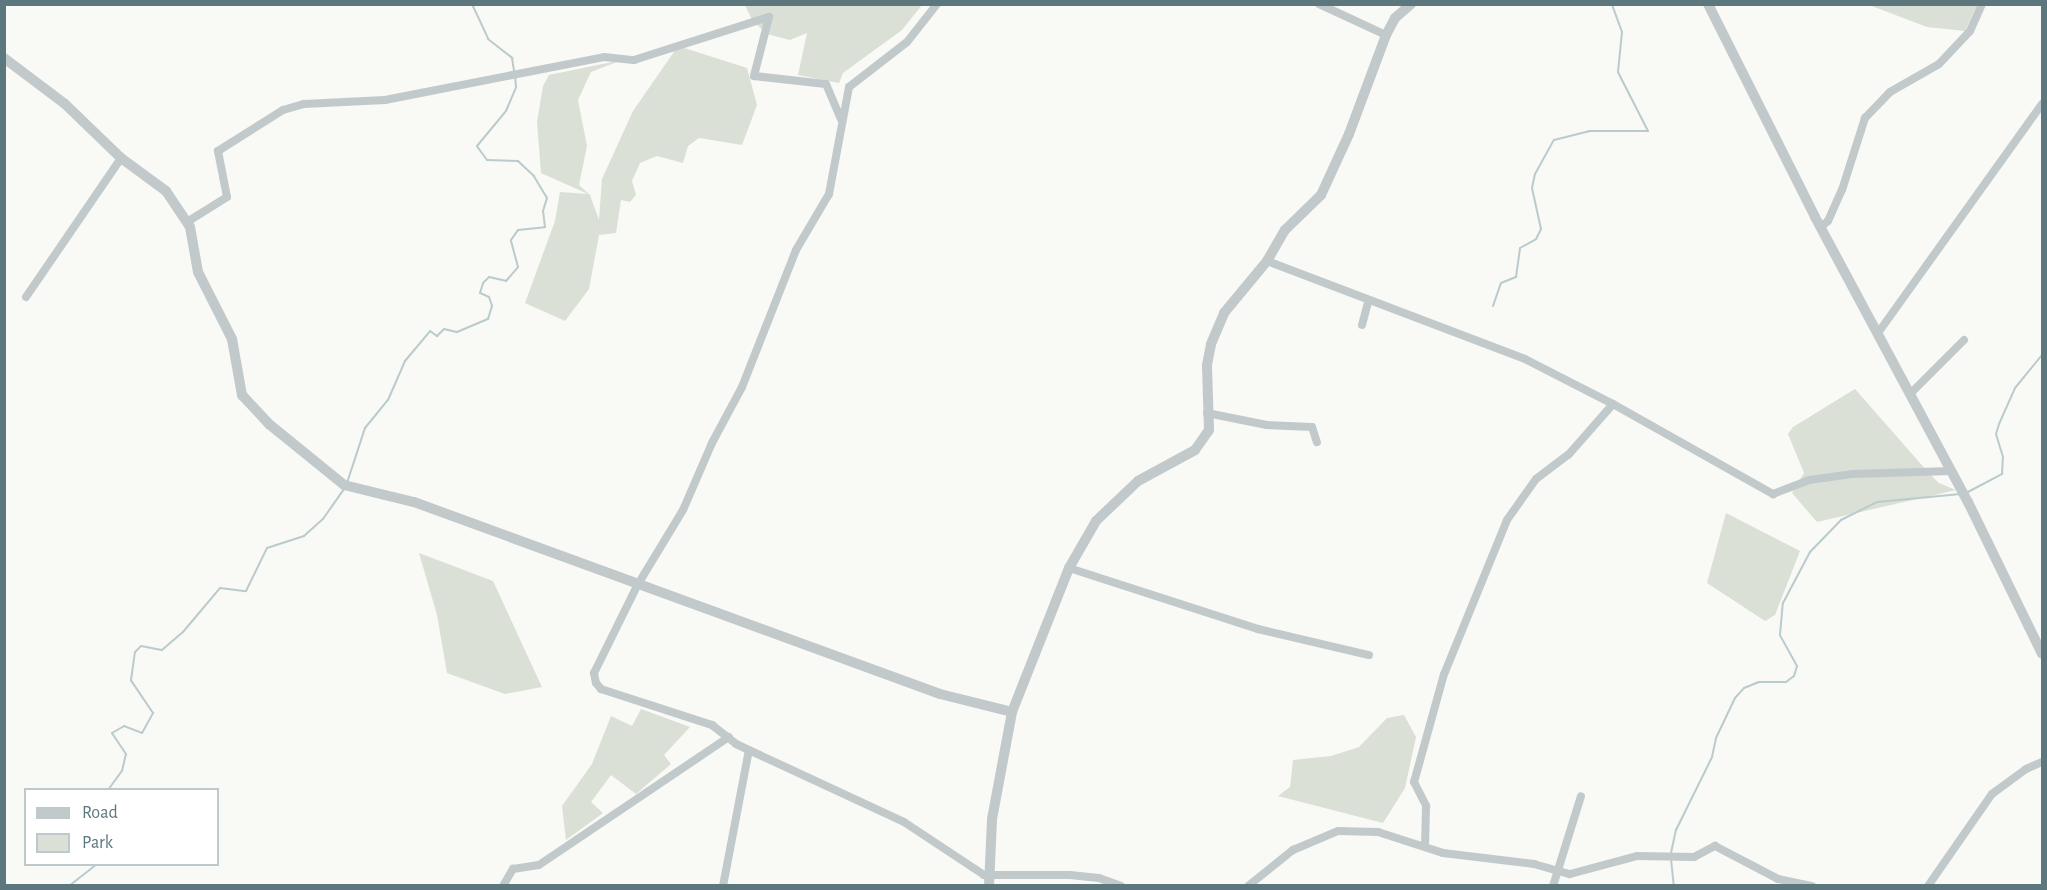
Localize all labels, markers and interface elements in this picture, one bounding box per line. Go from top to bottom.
legend [24,788,219,866]
text: Road [82,804,118,822]
text: Park [82,834,113,852]

